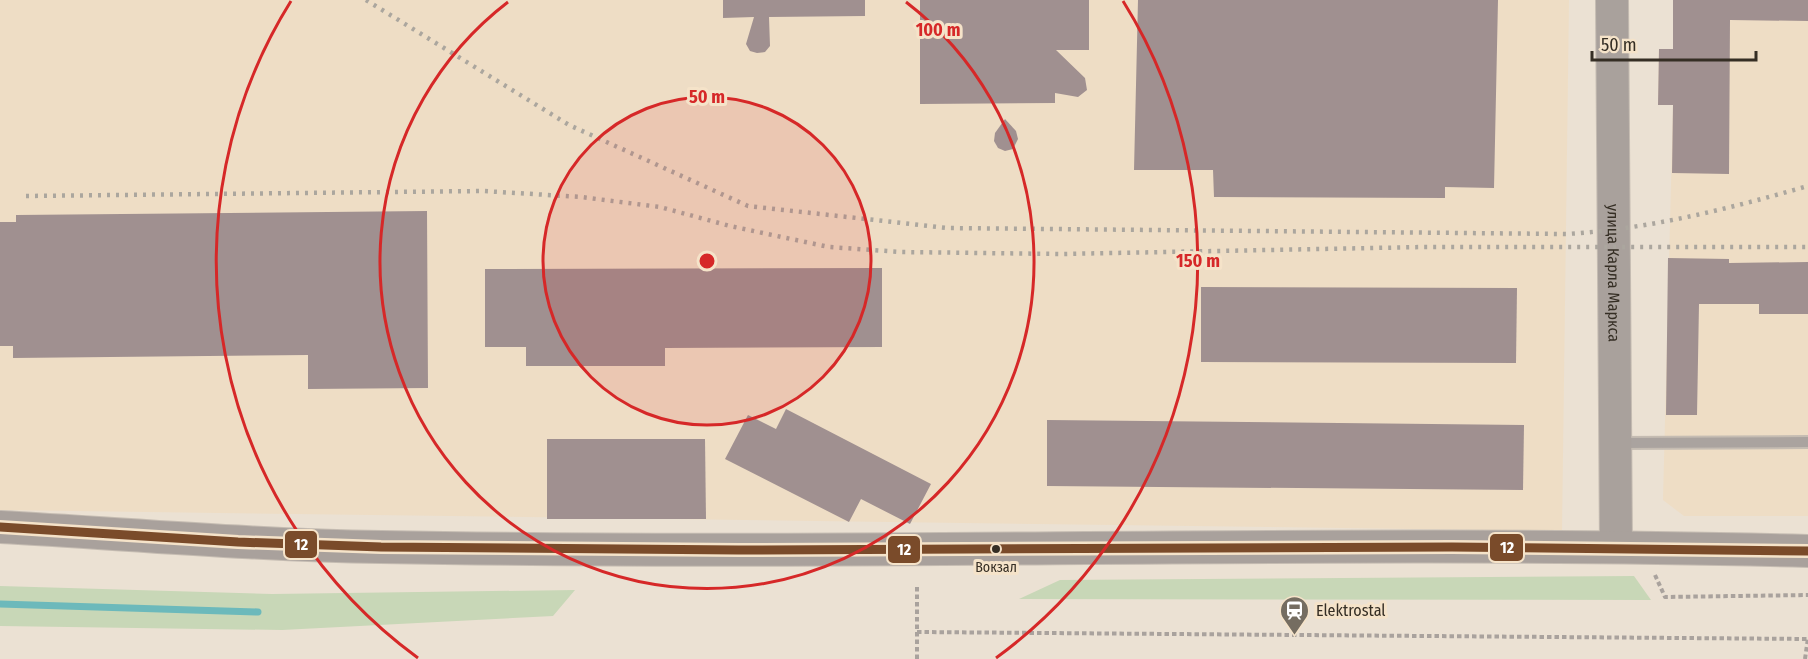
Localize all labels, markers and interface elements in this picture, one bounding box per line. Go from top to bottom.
text: 100 m [916,19,960,41]
scale bar [1592,24,1756,62]
text: 50 m [1601,34,1637,56]
text: 50 m [689,86,725,108]
street label: улица Карла Маркса [1603,204,1624,342]
text: 150 m [1176,250,1220,272]
centre of rings [697,251,717,271]
line badge: 12 [284,530,318,559]
line badge: 12 [1489,533,1524,562]
text: 12 [294,535,309,554]
line badge: 12 [887,535,921,564]
text: 12 [1500,538,1515,557]
text: 12 [897,540,912,559]
marker: Вокзал [990,543,1002,555]
place label: Вокзал [975,559,1017,576]
station icon: Elektrostal [1279,594,1311,636]
place label: Elektrostal [1316,601,1386,620]

